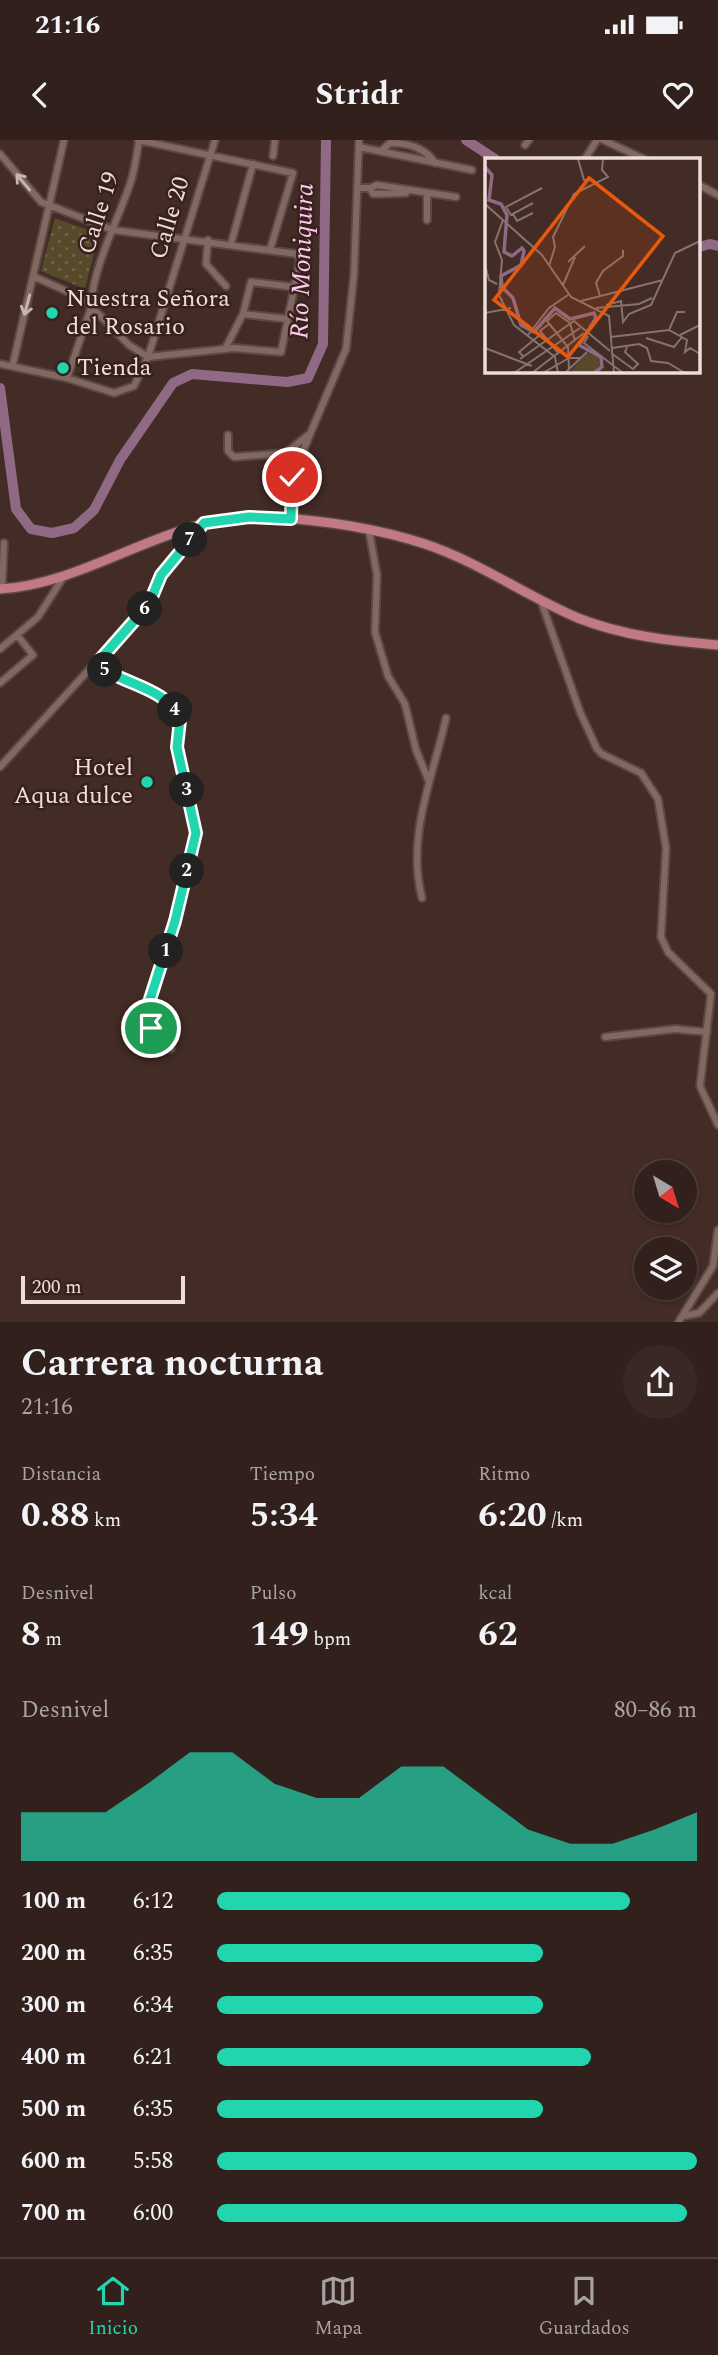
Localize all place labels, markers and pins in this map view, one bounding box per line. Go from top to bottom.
place label: Nuestra Señora del Rosario [66,281,230,345]
marker: Nuestra Señora del Rosario [44,305,60,321]
place label: Tienda [77,350,152,386]
marker: Tienda [55,360,71,376]
pin [262,447,322,507]
pin: 7 [172,522,208,558]
pin: 6 [128,592,162,626]
pin: 5 [88,652,122,688]
pin: 4 [158,692,192,728]
place label: Hotel Aqua dulce [14,750,133,814]
pin: 3 [170,772,204,808]
marker: Hotel Aqua dulce [139,774,155,790]
pin: 2 [170,854,204,888]
pin: 1 [148,934,184,968]
pin [121,998,181,1058]

